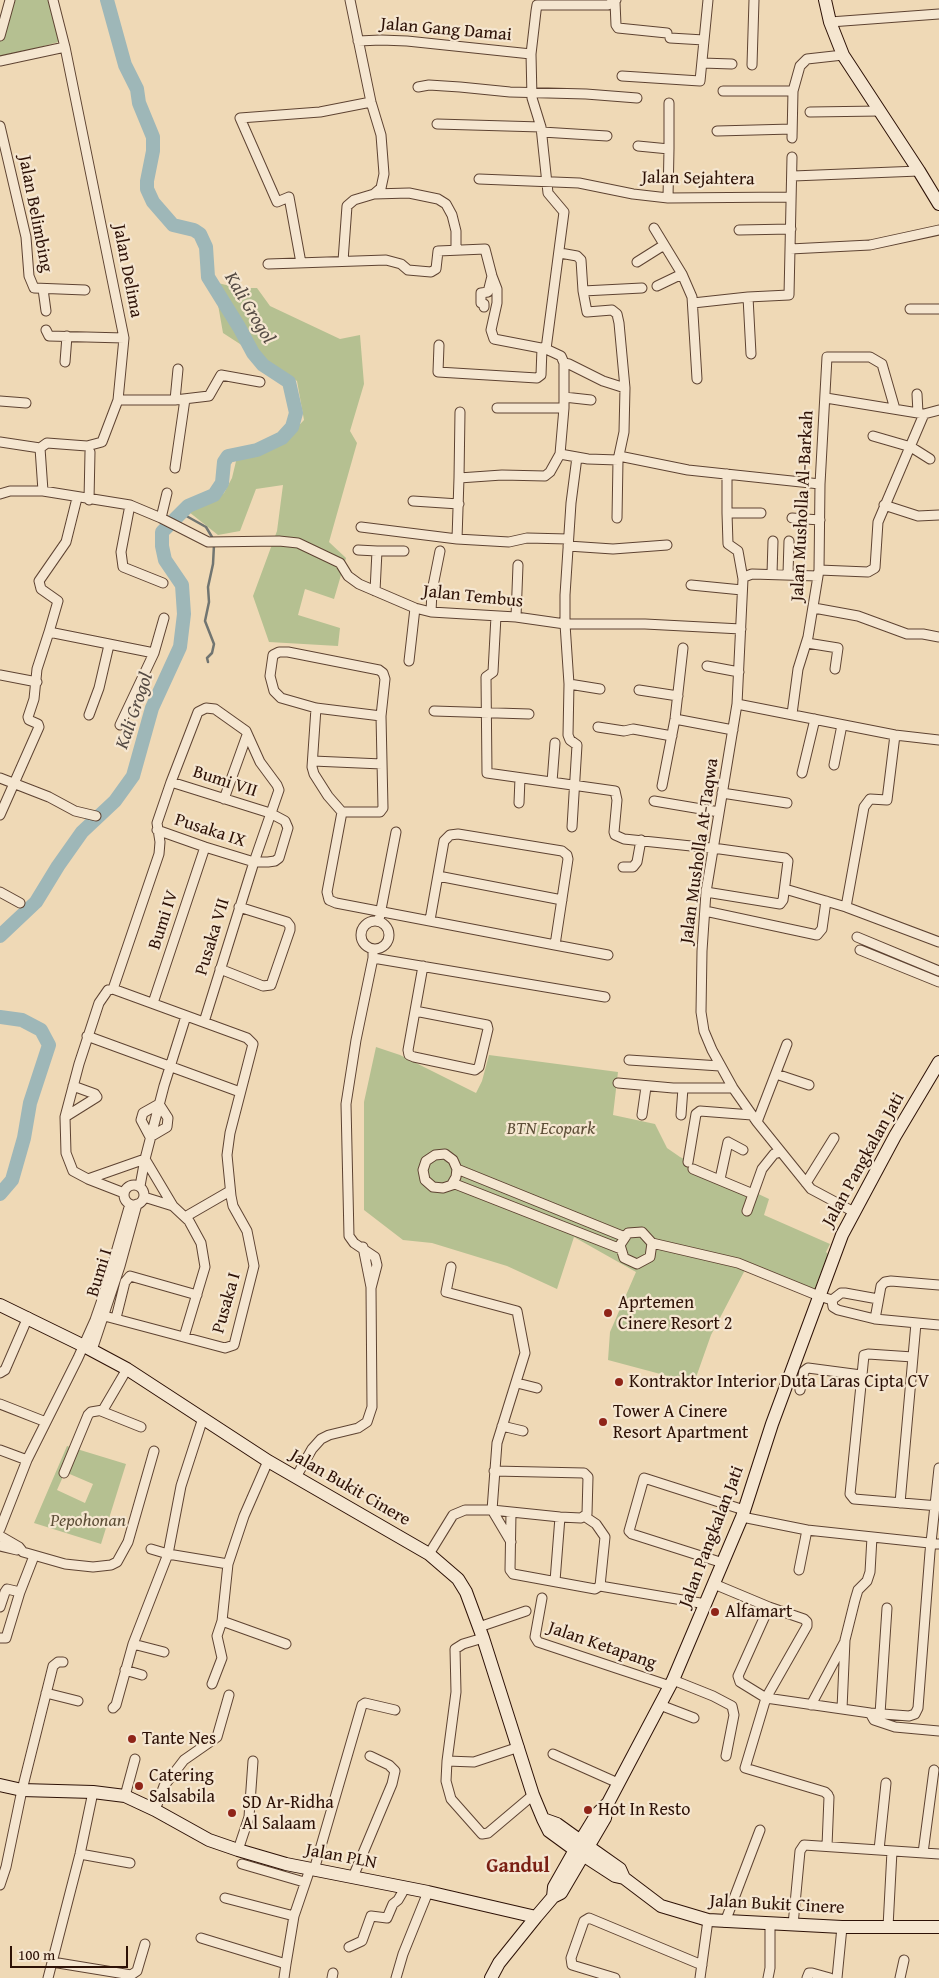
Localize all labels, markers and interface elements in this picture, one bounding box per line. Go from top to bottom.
street label: Jalan Gang Damai [379,14,513,46]
street label: Jalan Belimbing [13,154,57,274]
street label: Jalan Sejahtera [641,167,755,191]
street label: Jalan Delima [107,223,147,319]
water label: Kali Grogol [219,268,279,348]
street label: Jalan Musholla Al-Barkah [787,410,819,602]
street label: Jalan Tembus [422,581,524,613]
water label: Kali Grogol [111,670,159,752]
street label: Jalan Musholla At-Taqwa [676,757,724,945]
street label: Bumi VII [190,761,260,803]
street label: Pusaka IX [172,809,248,853]
street label: Bumi IV [144,888,184,952]
street label: Pusaka VII [191,896,235,978]
street label: Jalan Pangkalan Jati [818,1089,910,1231]
park label: BTN Ecopark [507,1118,595,1140]
street label: Bumi I [82,1246,118,1300]
street label: Pusaka I [208,1270,246,1336]
place label: Aprtemen Cinere Resort 2 [618,1292,732,1335]
marker: Aprtemen Cinere Resort 2 [602,1307,614,1319]
place label: Kontraktor Interior Duta Laras Cipta CV [629,1371,929,1393]
marker: Kontraktor Interior Duta Laras Cipta CV [613,1376,625,1388]
place label: Tower A Cinere Resort Apartment [613,1401,748,1444]
marker: Tower A Cinere Resort Apartment [597,1416,609,1428]
street label: Jalan Bukit Cinere [286,1445,414,1531]
street label: Jalan Pangkalan Jati [675,1463,749,1611]
park label: Pepohonan [50,1510,126,1532]
place label: Alfamart [725,1601,792,1623]
marker: Alfamart [709,1606,721,1618]
street label: Jalan Ketapang [545,1617,659,1675]
place label: Tante Nes [142,1728,216,1750]
marker: Tante Nes [126,1733,138,1745]
place label: Catering Salsabila [149,1765,215,1808]
marker: Catering Salsabila [133,1780,145,1792]
place label: SD Ar-Ridha Al Salaam [242,1792,334,1835]
place label: Hot In Resto [598,1799,691,1821]
marker: Hot In Resto [582,1804,594,1816]
marker: SD Ar-Ridha Al Salaam [226,1807,238,1819]
street label: Jalan PLN [304,1840,378,1874]
district label: Gandul [486,1855,550,1879]
street label: Jalan Bukit Cinere [709,1891,845,1919]
scale bar [12,1936,130,1968]
text: 100 m [18,1944,55,1965]

